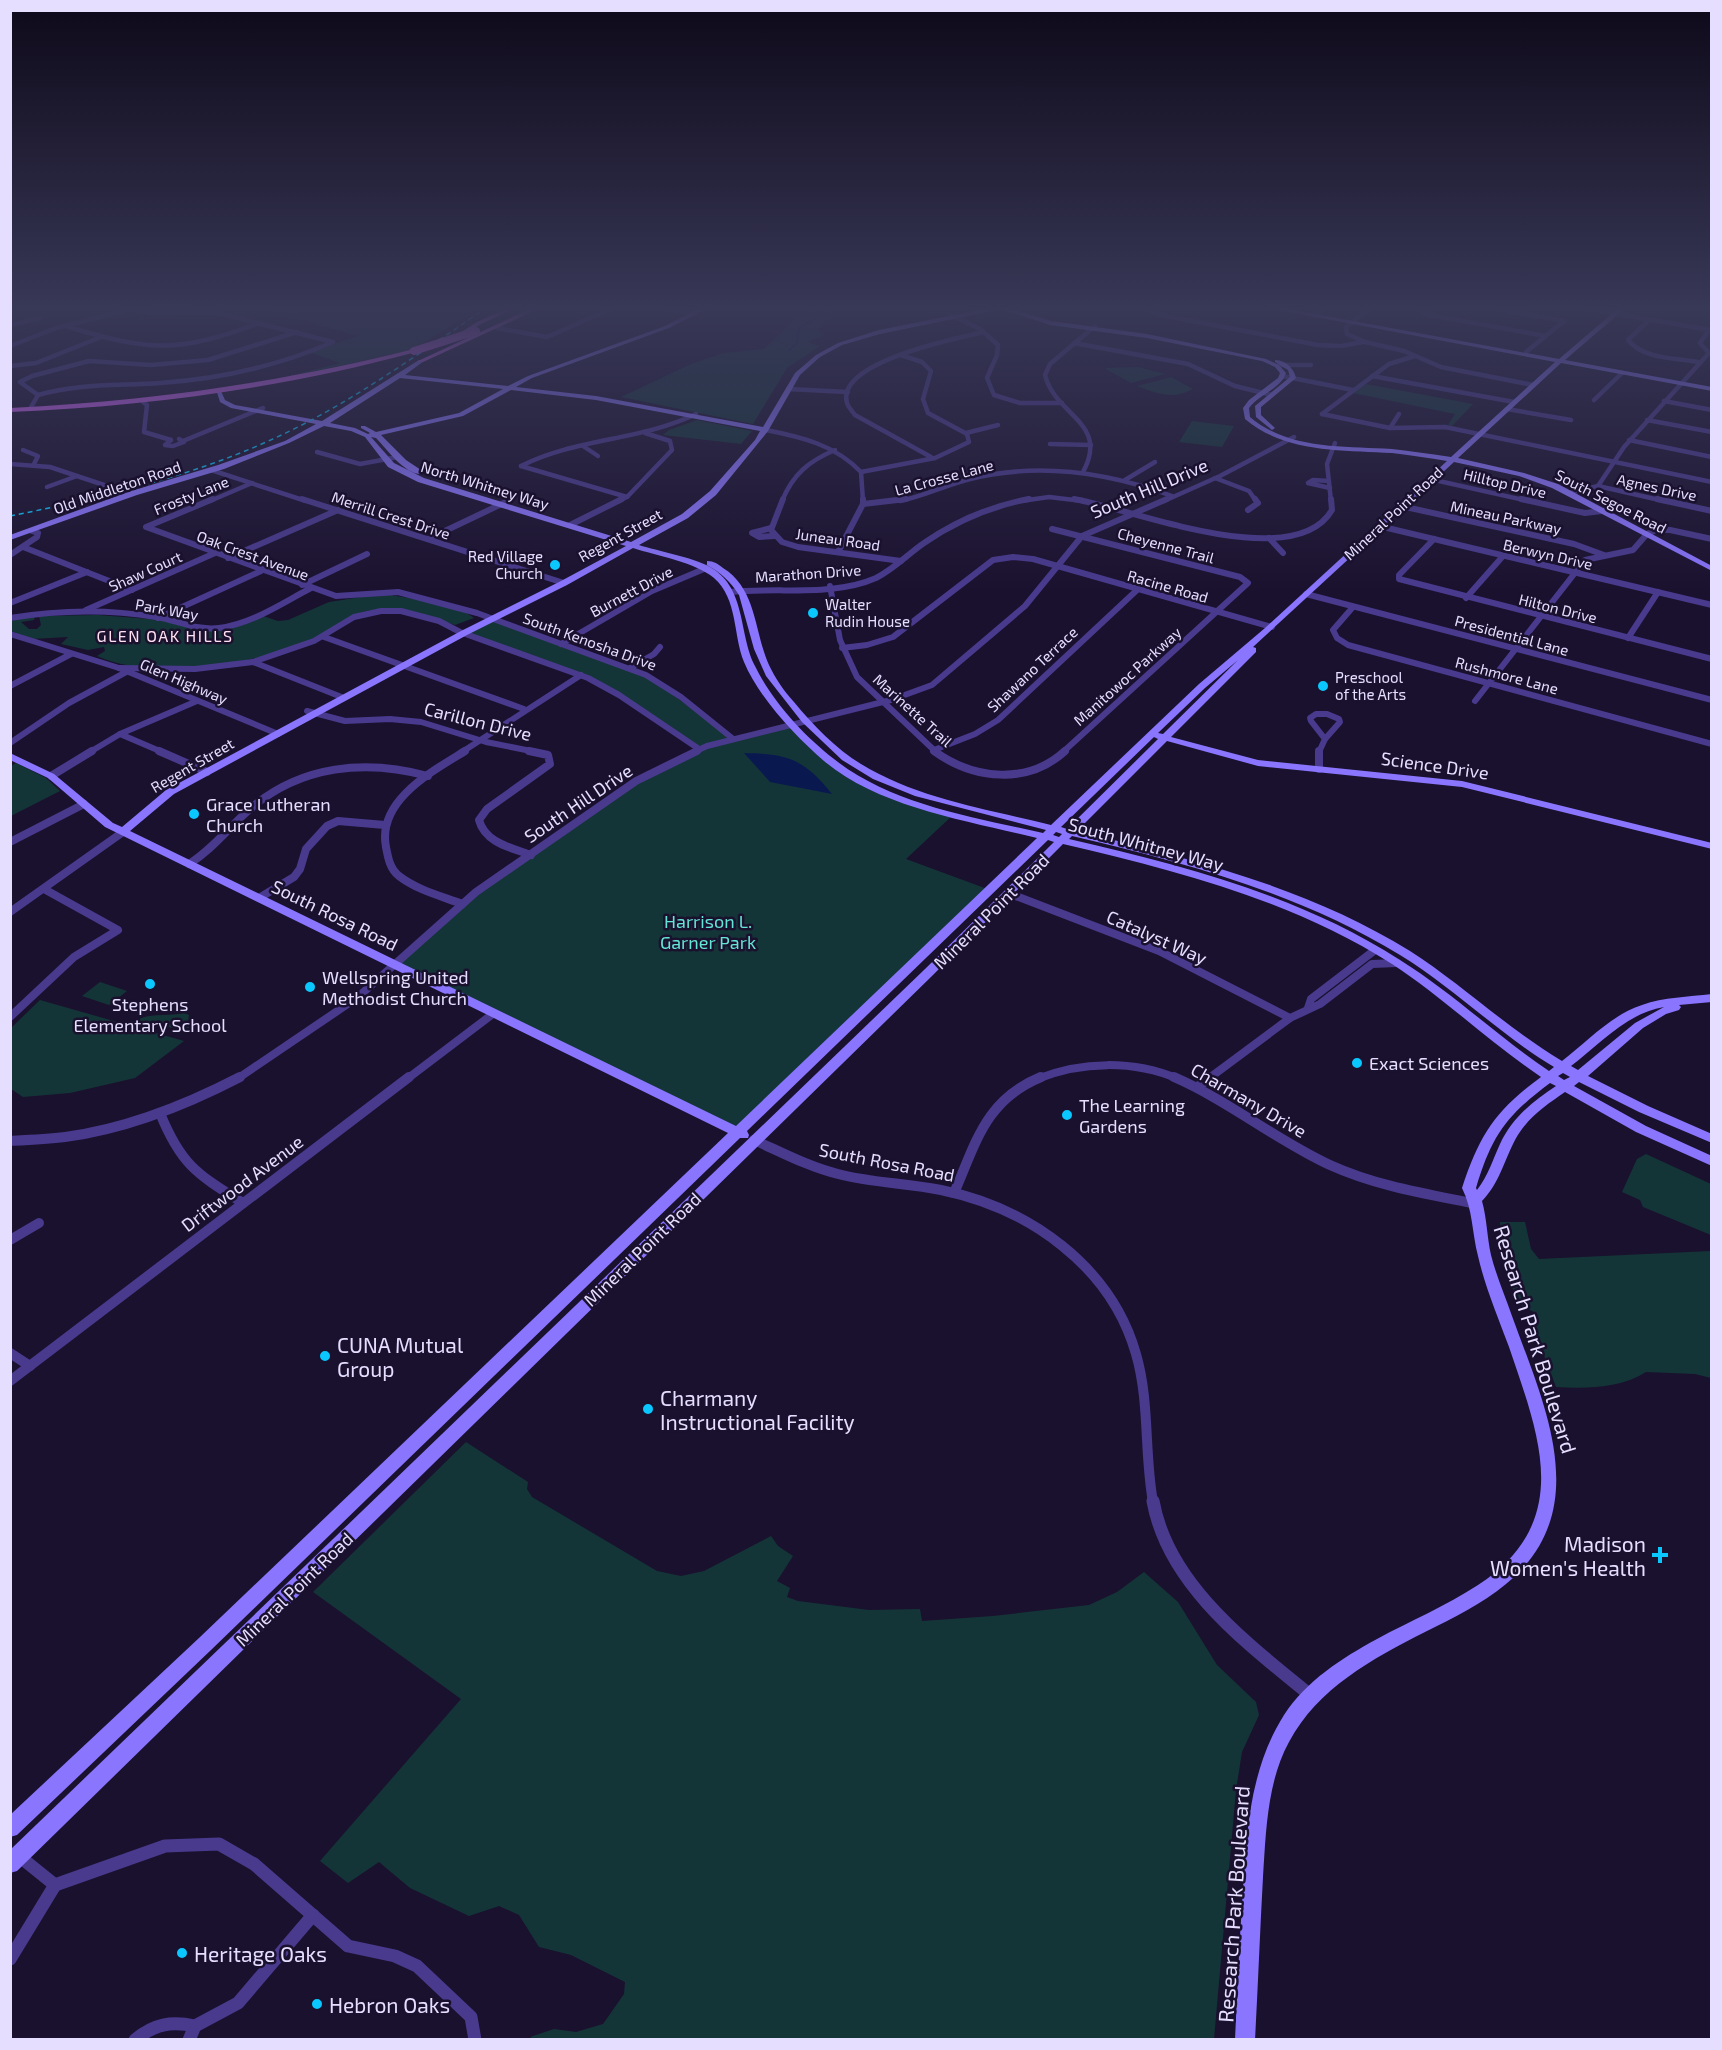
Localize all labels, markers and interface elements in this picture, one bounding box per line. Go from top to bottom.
street label: South Hill Drive [1087,453,1211,523]
street label: La Crosse Lane [893,455,995,499]
street label: Old Middleton Road [51,457,183,517]
street label: North Whitney Way [419,457,551,513]
street label: Mineral Point Road [1340,463,1446,563]
street label: Hilltop Drive [1462,465,1548,501]
street label: South Segoe Road [1552,465,1670,537]
street label: Agnes Drive [1615,470,1699,504]
street label: Frosty Lane [151,472,231,518]
street label: Merrill Crest Drive [329,487,453,543]
street label: Mineau Parkway [1449,496,1563,538]
street label: Regent Street [575,504,665,565]
street label: Cheyenne Trail [1116,523,1217,567]
street label: Juneau Road [795,524,881,554]
street label: Oak Crest Avenue [194,526,312,584]
street label: Berwyn Drive [1501,535,1595,573]
street label: Shaw Court [106,547,185,595]
place label: Red Village Church [468,547,543,582]
marker: Red Village Church [548,558,562,572]
street label: Marathon Drive [754,560,862,586]
street label: Burnett Drive [587,562,675,620]
street label: Racine Road [1126,566,1210,606]
street label: Hilton Drive [1517,590,1599,626]
street label: Park Way [134,595,200,623]
place label: Walter Rudin House [825,595,910,630]
marker: Walter Rudin House [806,606,820,620]
street label: South Kenosha Drive [521,608,659,674]
street label: Presidential Lane [1453,611,1571,659]
street label: Shawano Terrace [983,623,1081,715]
street label: Manitowoc Parkway [1069,623,1185,729]
district label: GLEN OAK HILLS [97,626,233,645]
street label: Rushmore Lane [1454,653,1560,697]
street label: Glen Highway [138,654,231,708]
place label: Preschool of the Arts [1335,668,1406,703]
street label: Marinette Trail [870,670,957,751]
marker: Preschool of the Arts [1316,679,1330,693]
street label: Carillon Drive [422,697,534,745]
street label: Regent Street [147,734,237,796]
street label: Science Drive [1380,747,1490,783]
street label: South Hill Drive [520,759,636,847]
place label: Grace Lutheran Church [206,793,331,836]
marker: Grace Lutheran Church [187,807,201,821]
street label: South Whitney Way [1066,813,1226,875]
street label: Mineral Point Road [929,849,1053,973]
street label: South Rosa Road [268,875,402,955]
street label: Catalyst Way [1103,905,1211,969]
park label: Harrison L. Garner Park [660,910,756,953]
place label: Wellspring United Methodist Church [322,966,469,1009]
marker: Stephens Elementary School [143,977,157,991]
marker: Wellspring United Methodist Church [303,980,317,994]
place label: Stephens Elementary School [73,993,227,1036]
place label: Exact Sciences [1369,1052,1489,1074]
marker: Exact Sciences [1350,1056,1364,1070]
street label: Charmany Drive [1187,1058,1311,1142]
place label: The Learning Gardens [1079,1094,1185,1137]
marker: The Learning Gardens [1060,1108,1074,1122]
street label: Driftwood Avenue [177,1130,307,1236]
street label: South Rosa Road [817,1138,957,1186]
street label: Mineral Point Road [579,1187,705,1311]
street label: Research Park Boulevard [1489,1222,1583,1456]
place label: CUNA Mutual Group [337,1332,464,1381]
marker: CUNA Mutual Group [318,1349,332,1363]
place label: Charmany Instructional Facility [660,1385,855,1434]
marker: Charmany Instructional Facility [641,1402,655,1416]
street label: Mineral Point Road [231,1527,357,1651]
place label: Madison Women's Health [1490,1531,1646,1580]
marker: Madison Women's Health [1651,1546,1669,1564]
street label: Research Park Boulevard [1212,1785,1254,2023]
place label: Heritage Oaks [194,1941,327,1966]
marker: Heritage Oaks [175,1946,189,1960]
place label: Hebron Oaks [329,1992,450,2017]
marker: Hebron Oaks [310,1997,324,2011]

